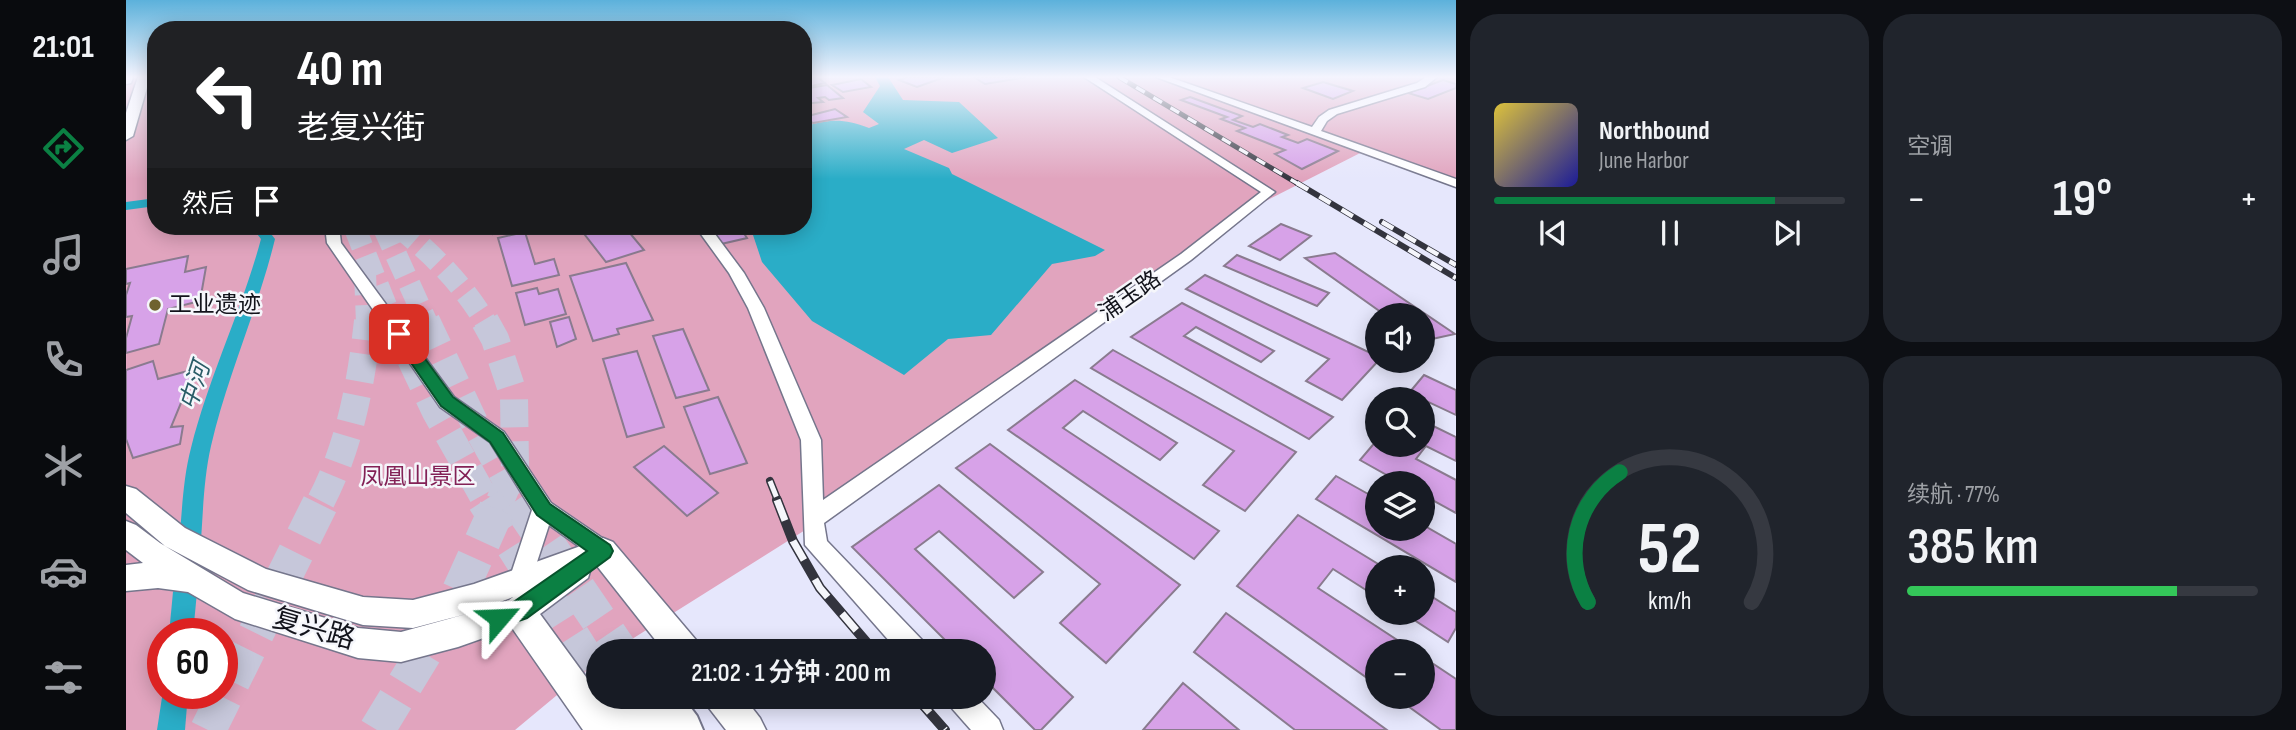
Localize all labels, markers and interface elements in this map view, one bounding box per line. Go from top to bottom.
text: 21:01 [32,28,94,67]
text: 40 m [297,41,383,100]
icon: left [182,49,273,140]
text: 老复兴街 [297,109,425,148]
text: Northbound [1599,116,1710,147]
icon: directions [39,124,88,173]
text: 空调 [1907,133,1953,161]
text: June Harbor [1599,147,1689,175]
text: 19° [2053,168,2112,231]
text: − [1907,177,1926,222]
text: + [2239,177,2258,222]
icon: arrive [248,182,286,220]
text: 然后 [182,189,234,220]
icon: previous [1534,214,1572,252]
icon: pause [1651,214,1689,252]
icon: next [1768,214,1806,252]
icon: music [39,230,88,279]
street label: 浦玉路 [1094,265,1166,327]
place label: 工业遗迹 [169,291,261,319]
marker: 工业遗迹 [147,297,163,313]
map controls [1365,303,1435,709]
button: sound [1365,303,1435,373]
pin [369,304,429,364]
icon: arrive [380,315,418,353]
icon: phone [39,335,88,384]
water label: 中河 [174,355,217,413]
button: search [1365,387,1435,457]
icon: climate [39,441,88,490]
park label: 凤凰山景区 [361,463,476,491]
button: layers [1365,471,1435,541]
text: 续航 · 77% [1907,481,2000,509]
text: 52 [1638,506,1701,594]
text: 385 km [1907,516,2039,579]
icon: car [39,547,88,596]
button: + [1365,555,1435,625]
position arrow [462,581,536,655]
text: km/h [1648,586,1691,617]
street label: 复兴路 [269,602,359,656]
speed limit sign: 60 [147,618,238,709]
button: − [1365,639,1435,709]
icon: filters [39,653,88,702]
text: 21:02 · 1 分钟 · 200 m [691,658,891,689]

